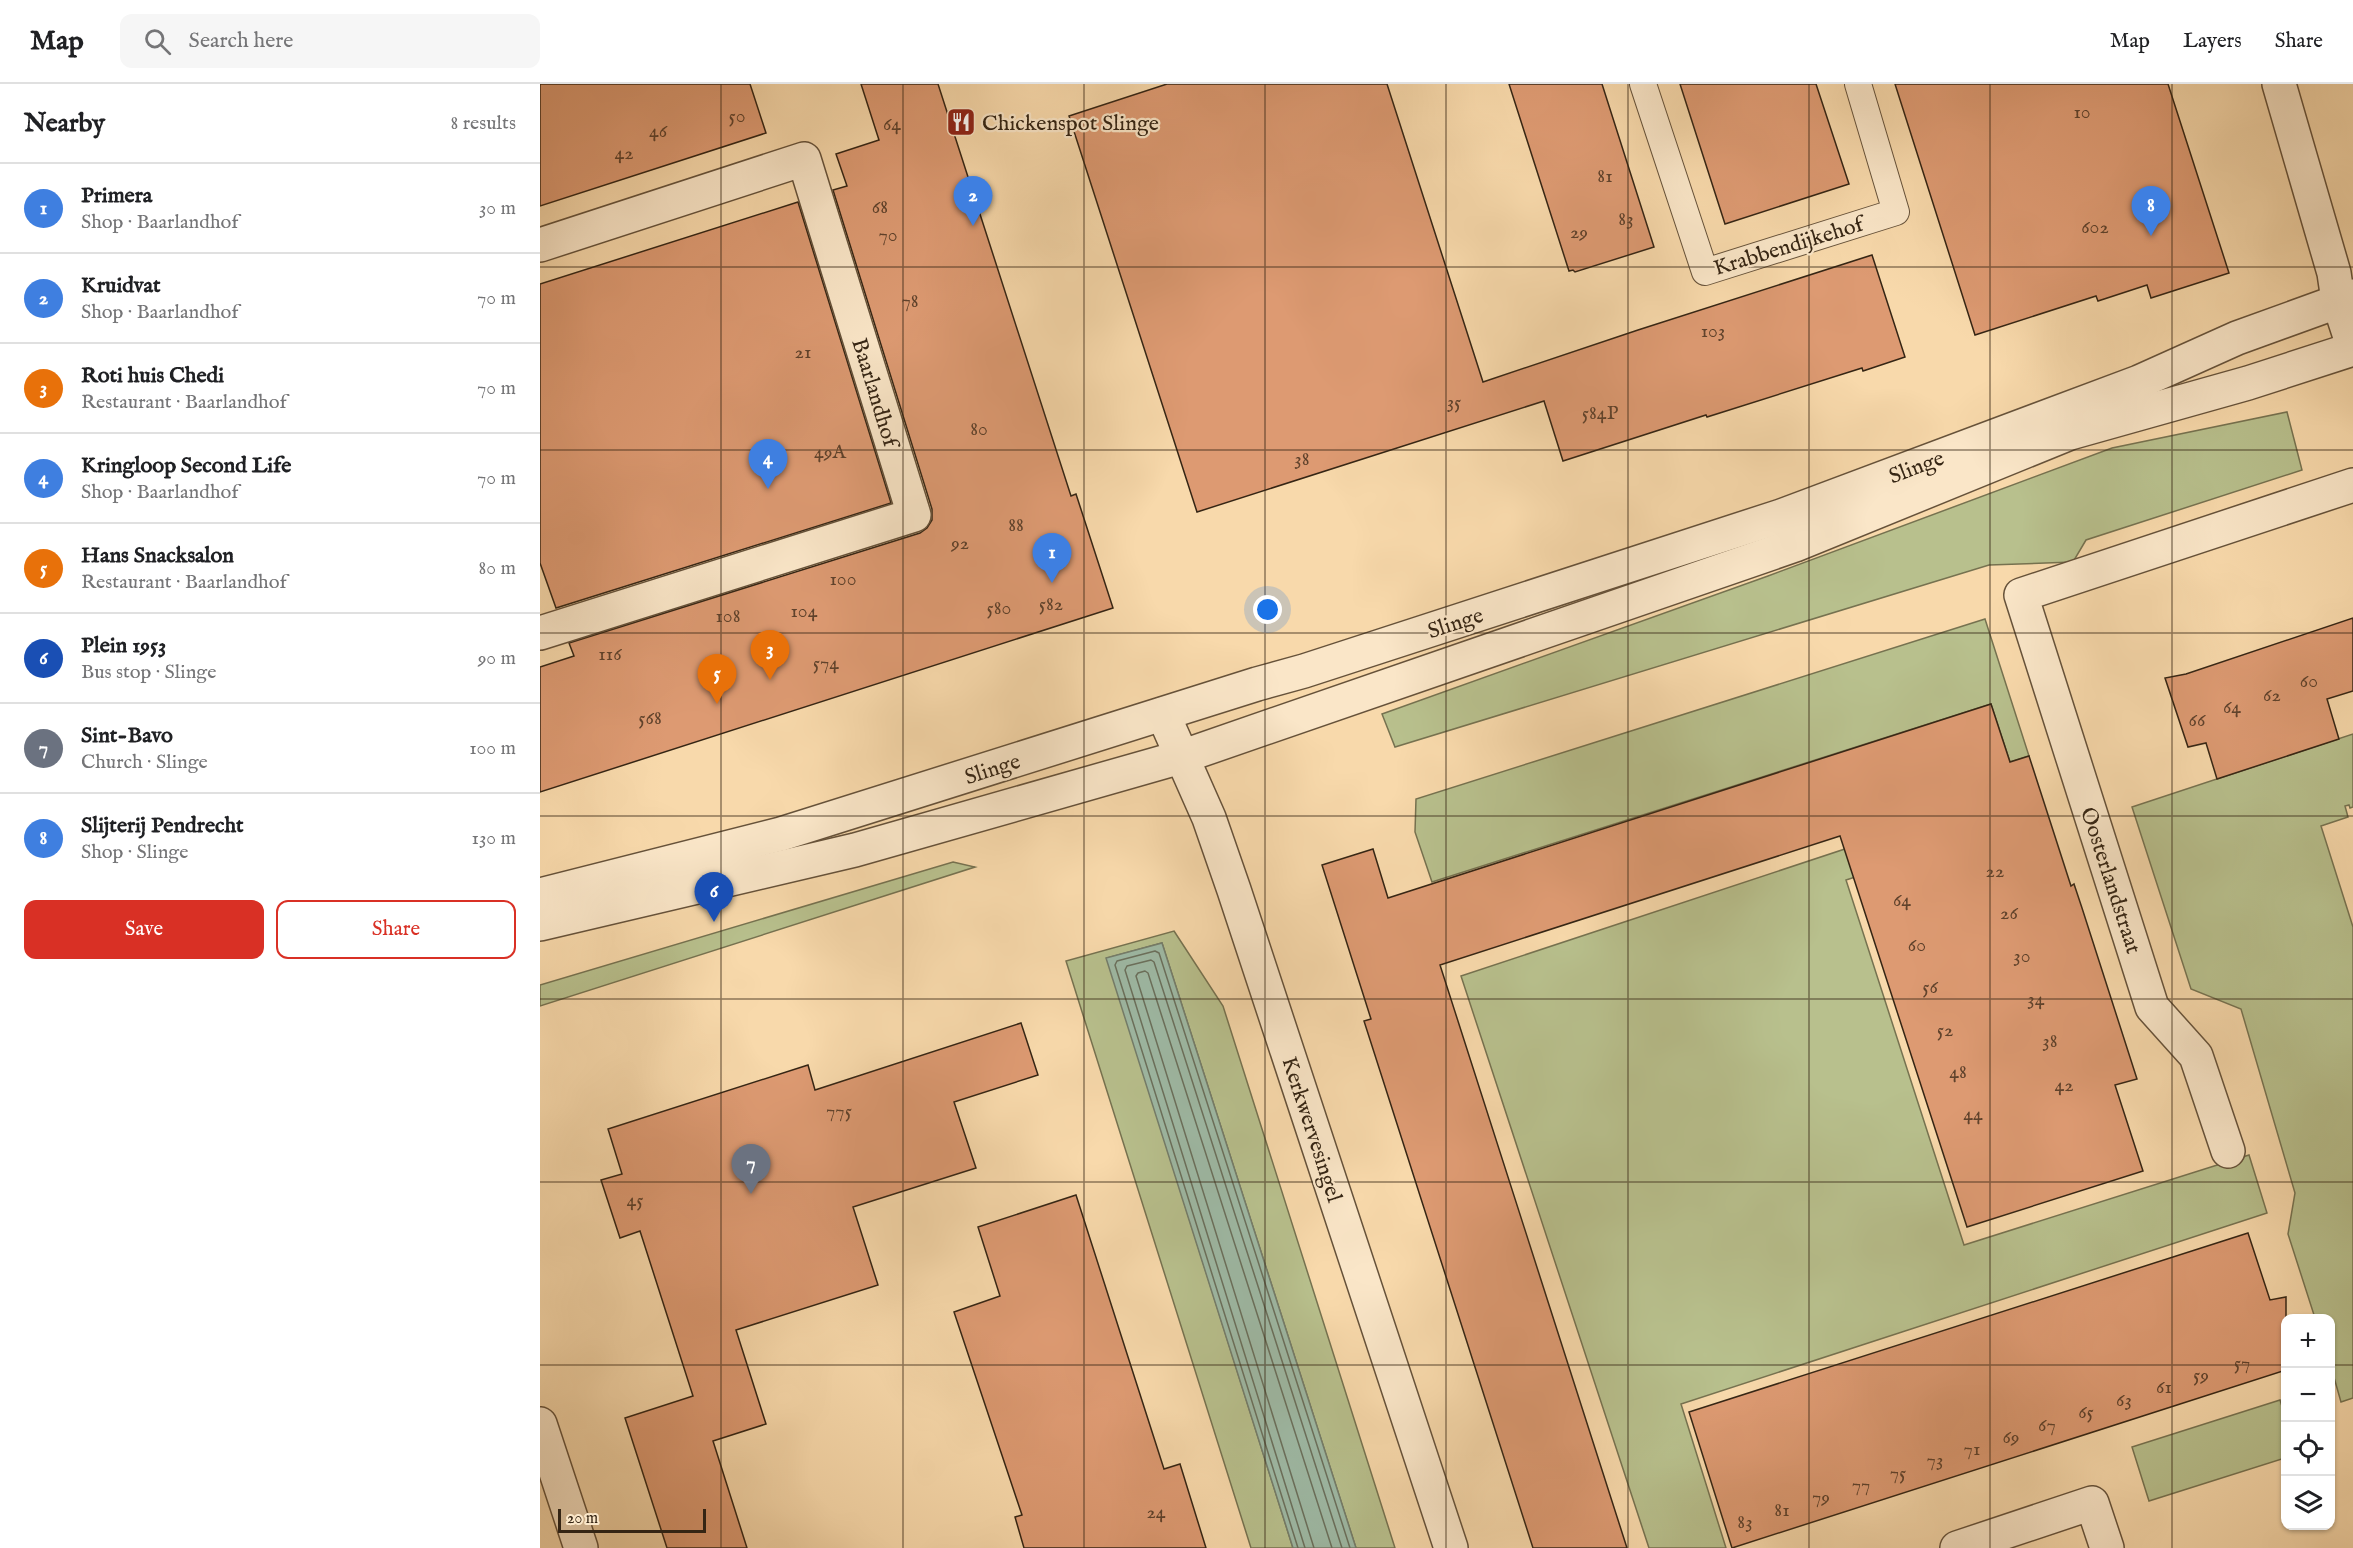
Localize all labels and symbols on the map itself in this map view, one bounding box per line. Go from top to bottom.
house number: 10 [2073,100,2091,125]
house number: 50 [729,104,746,129]
restaurant icon: Chickenspot Slinge [945,106,977,138]
place label: Chickenspot Slinge [982,110,1159,138]
house number: 64 [883,112,901,137]
house number: 46 [649,119,668,144]
house number: 42 [614,141,634,166]
house number: 81 [1597,164,1613,189]
pin: 2 [954,176,992,226]
pin: 8 [2132,186,2170,236]
house number: 68 [872,195,888,220]
house number: 83 [1618,207,1634,232]
street label: Krabbendijkehof [1711,210,1870,283]
house number: 602 [2081,215,2109,240]
house number: 29 [1570,220,1588,245]
house number: 70 [878,223,898,248]
house number: 78 [901,289,919,314]
house number: 103 [1701,319,1725,344]
street label: Baarlandhof [844,335,905,454]
house number: 21 [795,340,811,365]
house number: 35 [1447,390,1461,415]
house number: 584P [1582,401,1619,426]
house number: 80 [970,417,988,442]
pin: 4 [748,440,788,489]
house number: 49A [814,440,847,465]
street label: Slinge [1885,445,1948,491]
house number: 38 [1294,447,1310,472]
house number: 88 [1008,513,1024,538]
house number: 92 [950,531,969,556]
pin: 1 [1032,534,1072,583]
house number: 100 [829,567,857,592]
house number: 582 [1039,592,1063,617]
your location [1253,595,1282,624]
house number: 580 [987,596,1011,621]
house number: 104 [791,599,818,624]
street label: Slinge [1424,602,1487,646]
house number: 108 [715,604,741,629]
pin: 3 [750,630,790,680]
house number: 116 [598,642,622,667]
house number: 574 [813,651,839,676]
pin: 5 [698,654,736,704]
house number: 60 [2300,669,2318,694]
house number: 62 [2263,683,2281,708]
house number: 64 [2223,695,2241,720]
house number: 568 [638,706,662,731]
house number: 66 [2189,708,2206,733]
street label: Slinge [961,748,1024,792]
street label: Oosterlandstraat [2073,804,2147,958]
house number: 22 [1986,859,2004,884]
pin: 6 [694,872,734,922]
house number: 64 [1893,888,1911,913]
house number: 26 [2000,901,2018,926]
house number: 60 [1908,933,1926,958]
house number: 30 [2013,944,2031,969]
house number: 56 [1922,975,1938,1000]
house number: 34 [2027,987,2045,1012]
house number: 52 [1937,1018,1953,1043]
house number: 38 [2042,1029,2058,1054]
street label: Kerkwervesingel [1274,1053,1348,1206]
house number: 48 [1949,1060,1967,1085]
house number: 42 [2054,1073,2074,1098]
house number: 775 [826,1099,852,1124]
house number: 44 [1963,1102,1983,1127]
pin: 7 [732,1144,770,1194]
house number: 45 [627,1188,643,1213]
house number: 57 [2234,1351,2250,1376]
house number: 59 [2193,1363,2209,1388]
house number: 61 [2156,1375,2172,1400]
house number: 63 [2116,1388,2132,1413]
house number: 65 [2078,1400,2094,1425]
house number: 67 [2038,1413,2056,1438]
house number: 69 [2002,1425,2020,1450]
house number: 71 [1964,1437,1980,1462]
house number: 73 [1927,1448,1943,1473]
house number: 75 [1890,1461,1906,1486]
house number: 77 [1852,1473,1870,1498]
house number: 79 [1812,1485,1830,1510]
house number: 81 [1774,1498,1790,1523]
house number: 24 [1146,1500,1166,1525]
scale bar [558,1506,706,1534]
house number: 83 [1737,1510,1753,1535]

